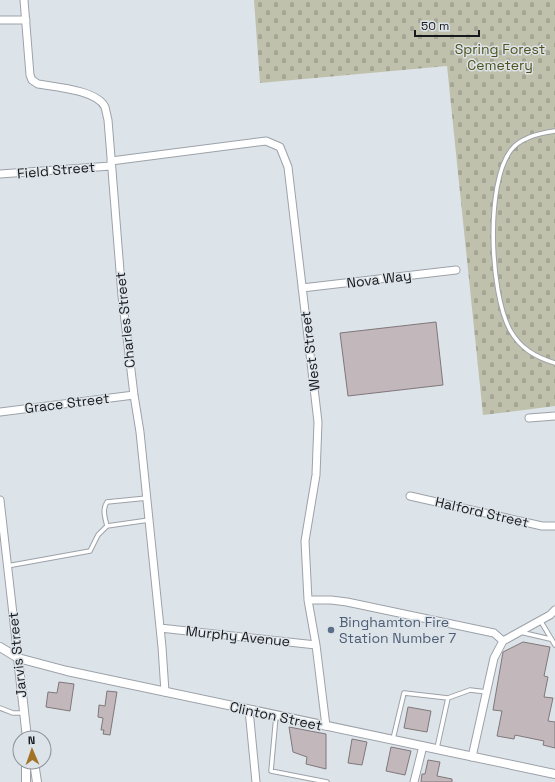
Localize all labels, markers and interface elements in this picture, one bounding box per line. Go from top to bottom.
scale bar [415,12,479,38]
text: 50 m [421,18,449,34]
park label: Spring Forest Cemetery [455,40,545,74]
street label: Field Street [16,158,96,182]
street label: Nova Way [346,266,412,292]
street label: Charles Street [111,271,139,369]
street label: West Street [296,310,324,392]
street label: Grace Street [24,389,110,417]
street label: Halford Street [433,492,531,532]
street label: Jarvis Street [4,611,30,699]
place label: Binghamton Fire Station Number 7 [339,613,456,647]
street label: Murphy Avenue [185,622,291,650]
marker: Binghamton Fire Station Number 7 [326,625,336,635]
street label: Clinton Street [228,697,324,735]
north arrow [12,730,52,770]
text: N [28,733,36,747]

